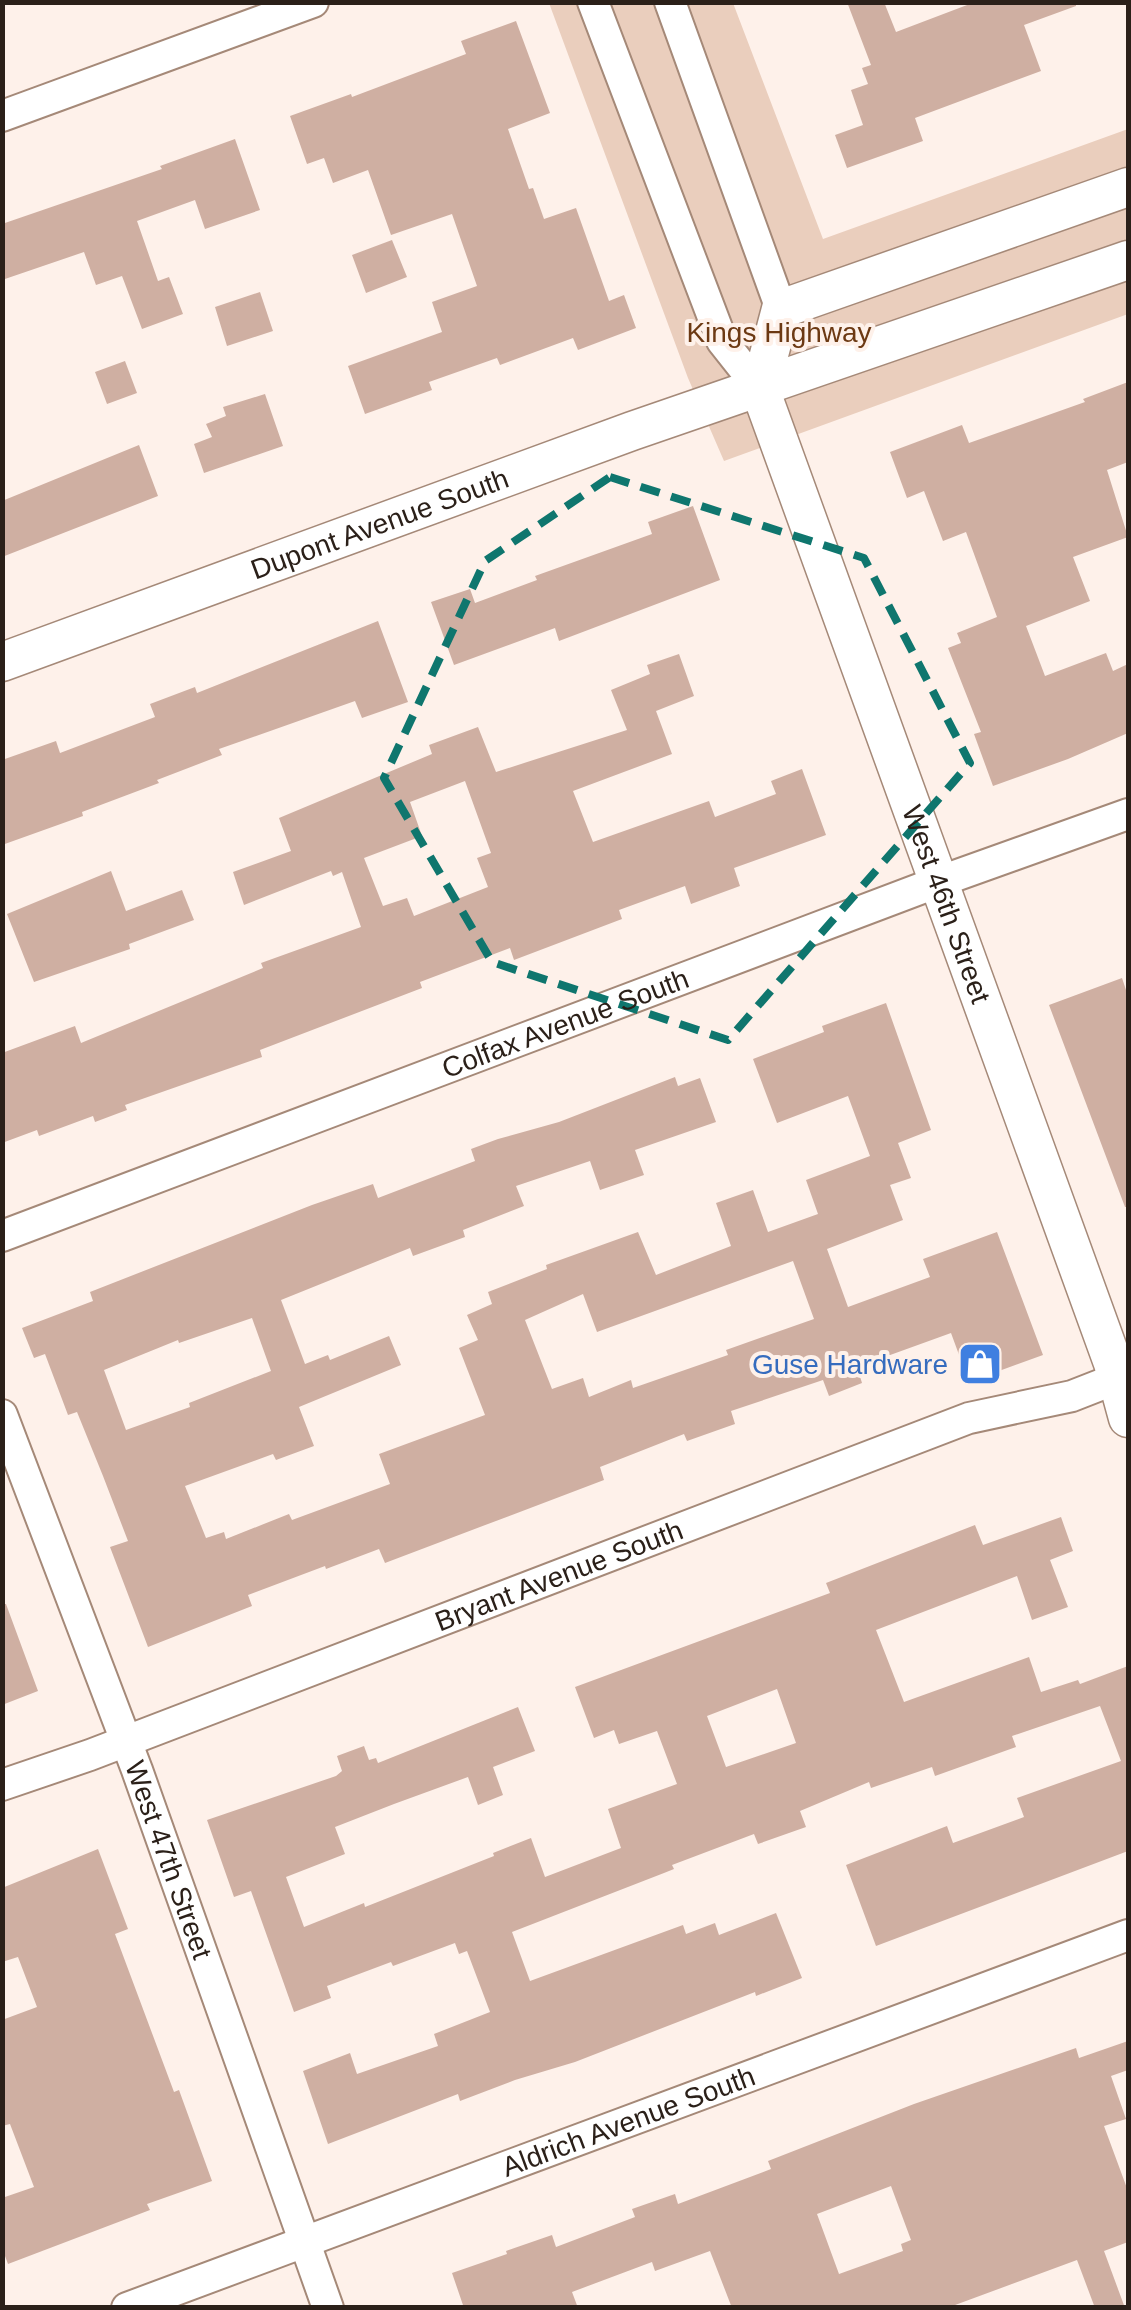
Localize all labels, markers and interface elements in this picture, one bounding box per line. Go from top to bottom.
park label: Kings Highway [686,317,872,348]
street label: Dupont Avenue South [247,463,513,585]
street label: West 46th Street [896,801,996,1008]
street label: Colfax Avenue South [438,963,693,1084]
shop icon: Guse Hardware [957,1341,1003,1387]
place label: Guse Hardware [752,1349,948,1380]
street label: Bryant Avenue South [431,1514,687,1637]
street label: West 47th Street [119,1757,218,1963]
street label: Aldrich Avenue South [498,2060,759,2183]

